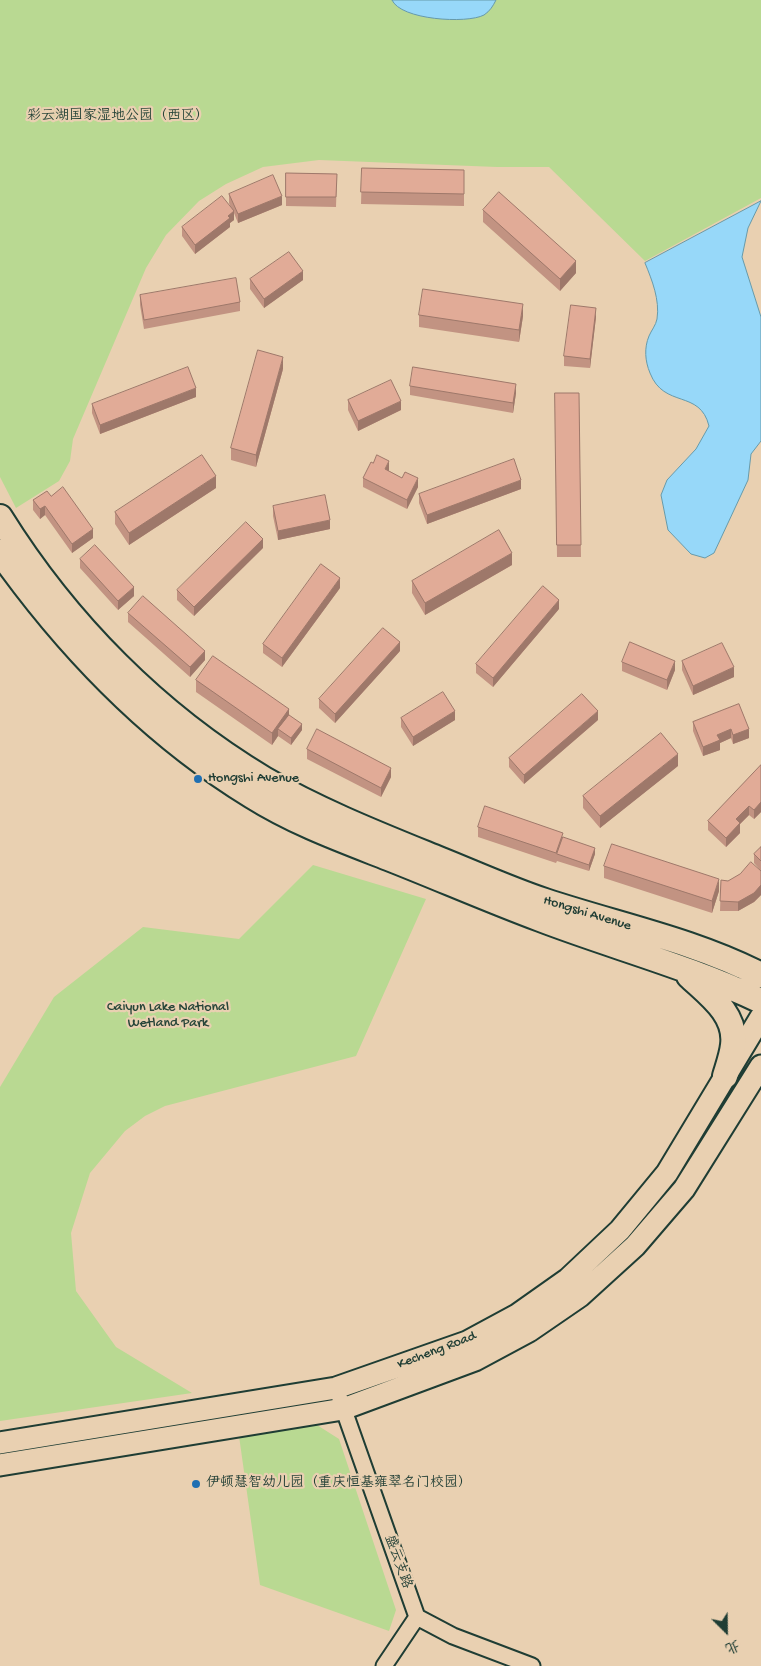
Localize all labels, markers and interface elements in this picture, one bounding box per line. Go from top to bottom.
park label: 彩云湖国家湿地公园（西区） [27,109,209,125]
place label: Hongshi Avenue [208,771,299,787]
marker: Hongshi Avenue [192,773,204,785]
street label: Hongshi Avenue [541,893,633,935]
park label: Caiyun Lake National Wetland Park [107,1000,229,1032]
street label: Kecheng Road [395,1328,479,1374]
place label: 伊顿慧智幼儿园（重庆恒基雍翠名门校园） [206,1476,472,1492]
marker: 伊顿慧智幼儿园（重庆恒基雍翠名门校园） [190,1478,202,1490]
street label: 盛云支路 [380,1533,414,1591]
north arrow [701,1606,751,1656]
text: 北 [722,1635,742,1656]

